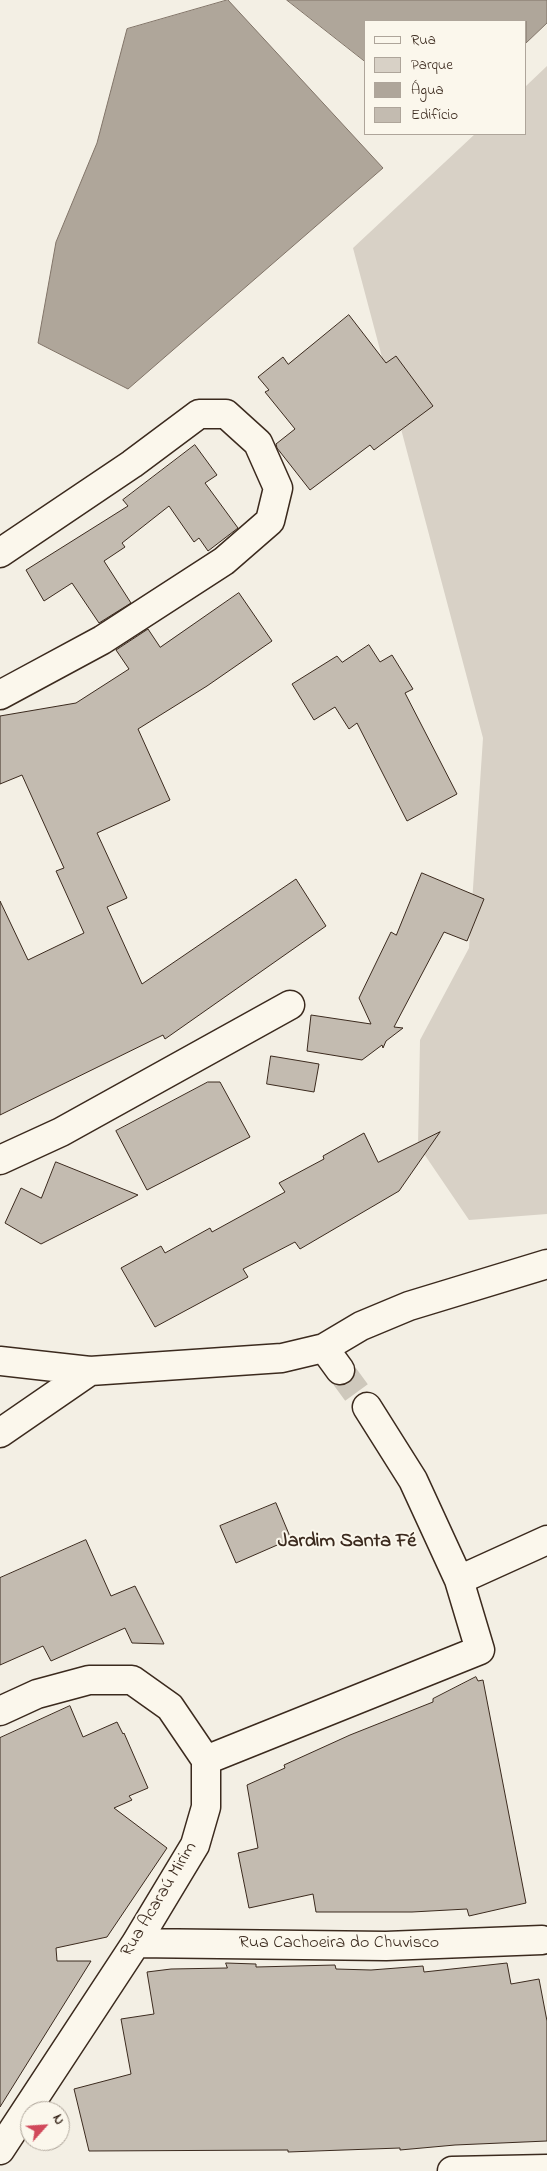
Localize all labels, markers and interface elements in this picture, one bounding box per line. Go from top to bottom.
legend [364,20,527,135]
text: Rua [411,29,436,51]
text: Parque [411,54,453,76]
text: Água [411,79,444,101]
text: Edifício [411,104,458,126]
district label: Jardim Santa Fé [278,1531,416,1555]
street label: Rua Acaraú Mirim [117,1839,203,1961]
street label: Rua Cachoeira do Chuvisco [239,1933,439,1955]
north arrow [20,2101,70,2151]
text: N [47,2111,70,2128]

